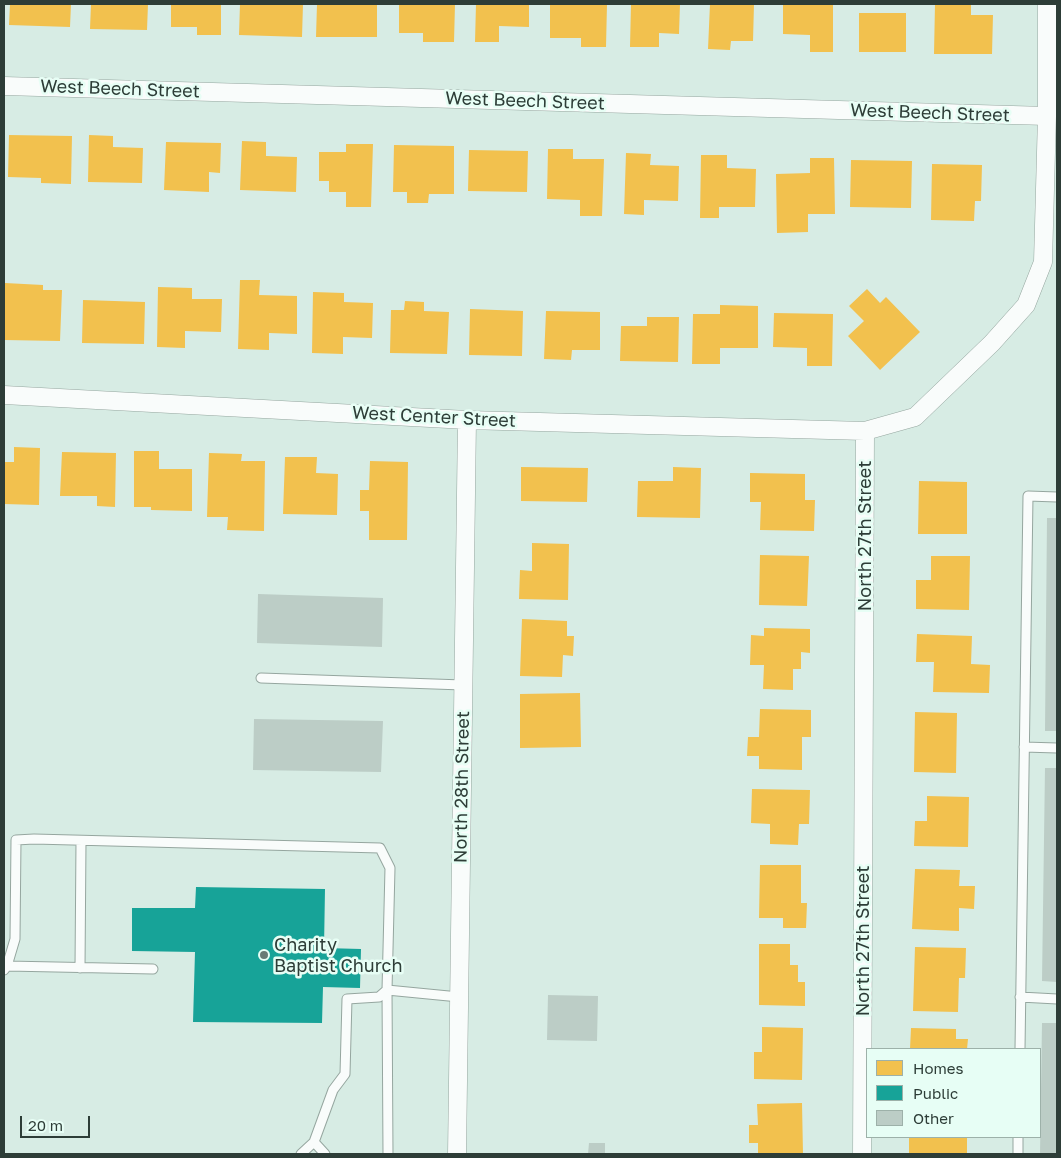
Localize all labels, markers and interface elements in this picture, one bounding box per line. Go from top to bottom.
street label: West Beech Street [40,75,200,103]
street label: West Beech Street [445,87,605,115]
street label: West Beech Street [850,99,1010,127]
street label: West Center Street [351,402,517,432]
street label: North 27th Street [854,461,876,611]
street label: North 28th Street [450,711,474,863]
street label: North 27th Street [852,866,874,1016]
place label: Charity Baptist Church [274,934,402,976]
marker: Charity Baptist Church [258,949,270,961]
legend [866,1048,1041,1138]
text: Homes [913,1059,963,1077]
text: Public [913,1084,958,1102]
scale bar [22,1106,92,1138]
text: Other [913,1109,954,1127]
text: 20 m [28,1116,63,1134]

